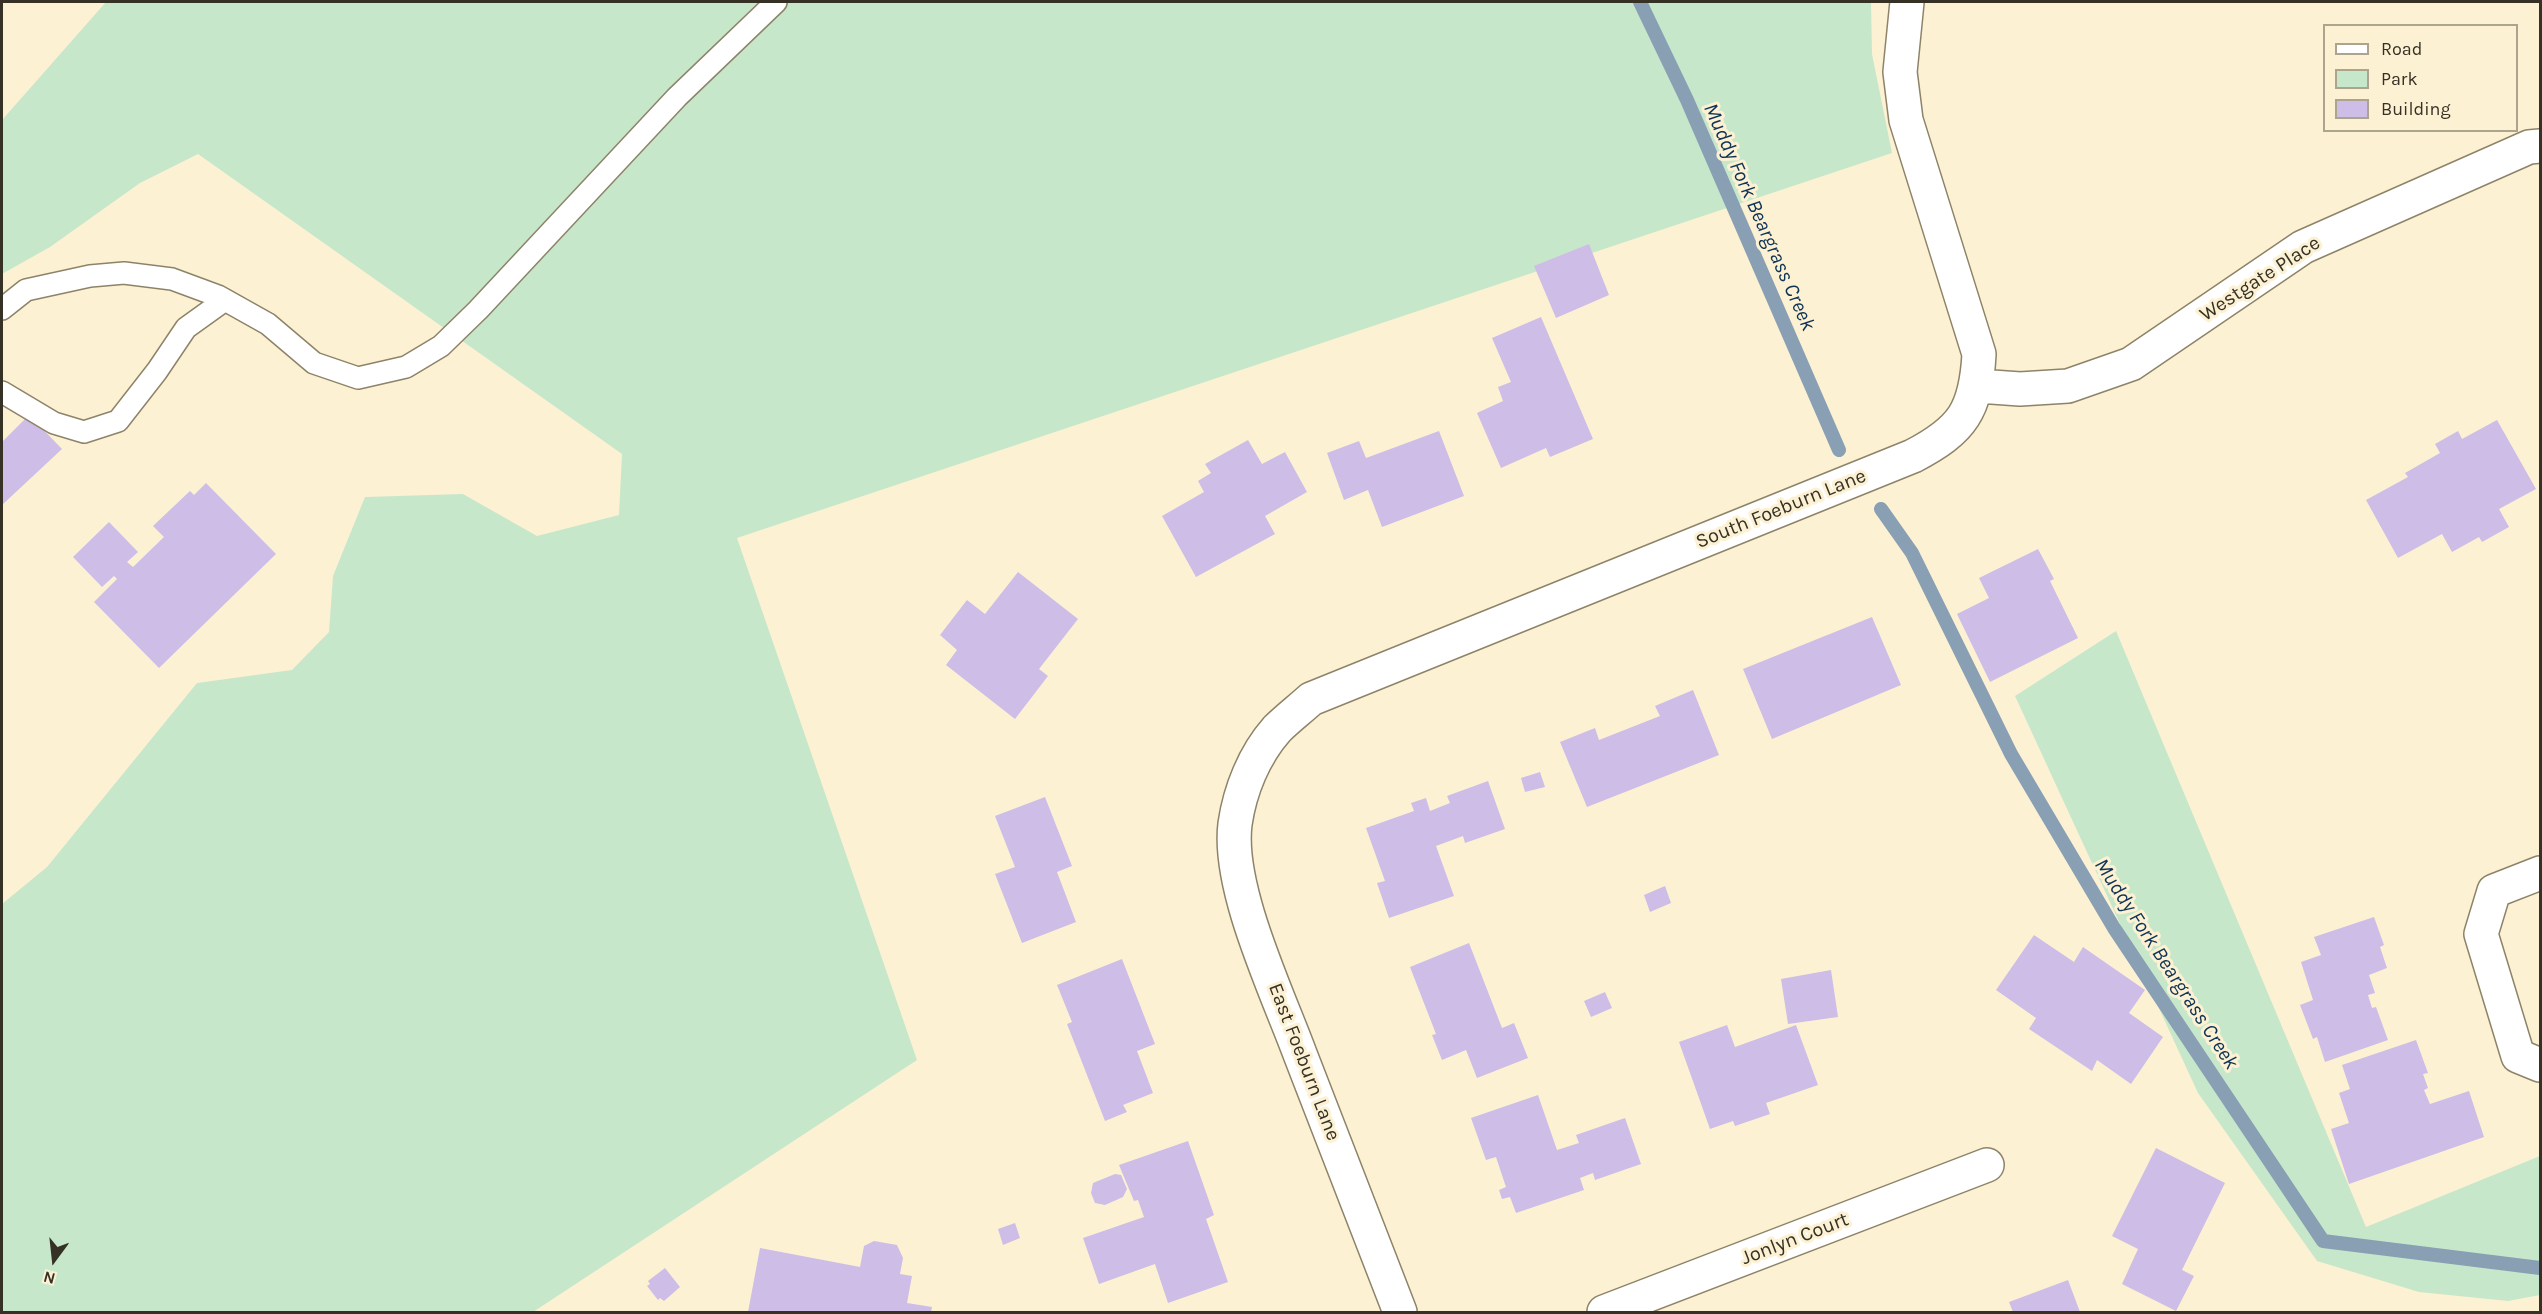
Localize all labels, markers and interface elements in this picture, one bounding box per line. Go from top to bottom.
legend [2323,24,2518,132]
text: Road [2381,38,2422,60]
text: Park [2381,68,2418,90]
text: Building [2381,98,2451,120]
water label: Muddy Fork Beargrass Creek [1697,99,1821,335]
street label: Westgate Place [2195,231,2325,327]
street label: South Foeburn Lane [1692,464,1870,554]
water label: Muddy Fork Beargrass Creek [2088,854,2244,1074]
street label: East Foeburn Lane [1263,980,1345,1144]
street label: Jonlyn Court [1738,1208,1852,1270]
north arrow [24,1230,84,1290]
text: N [41,1267,57,1289]

